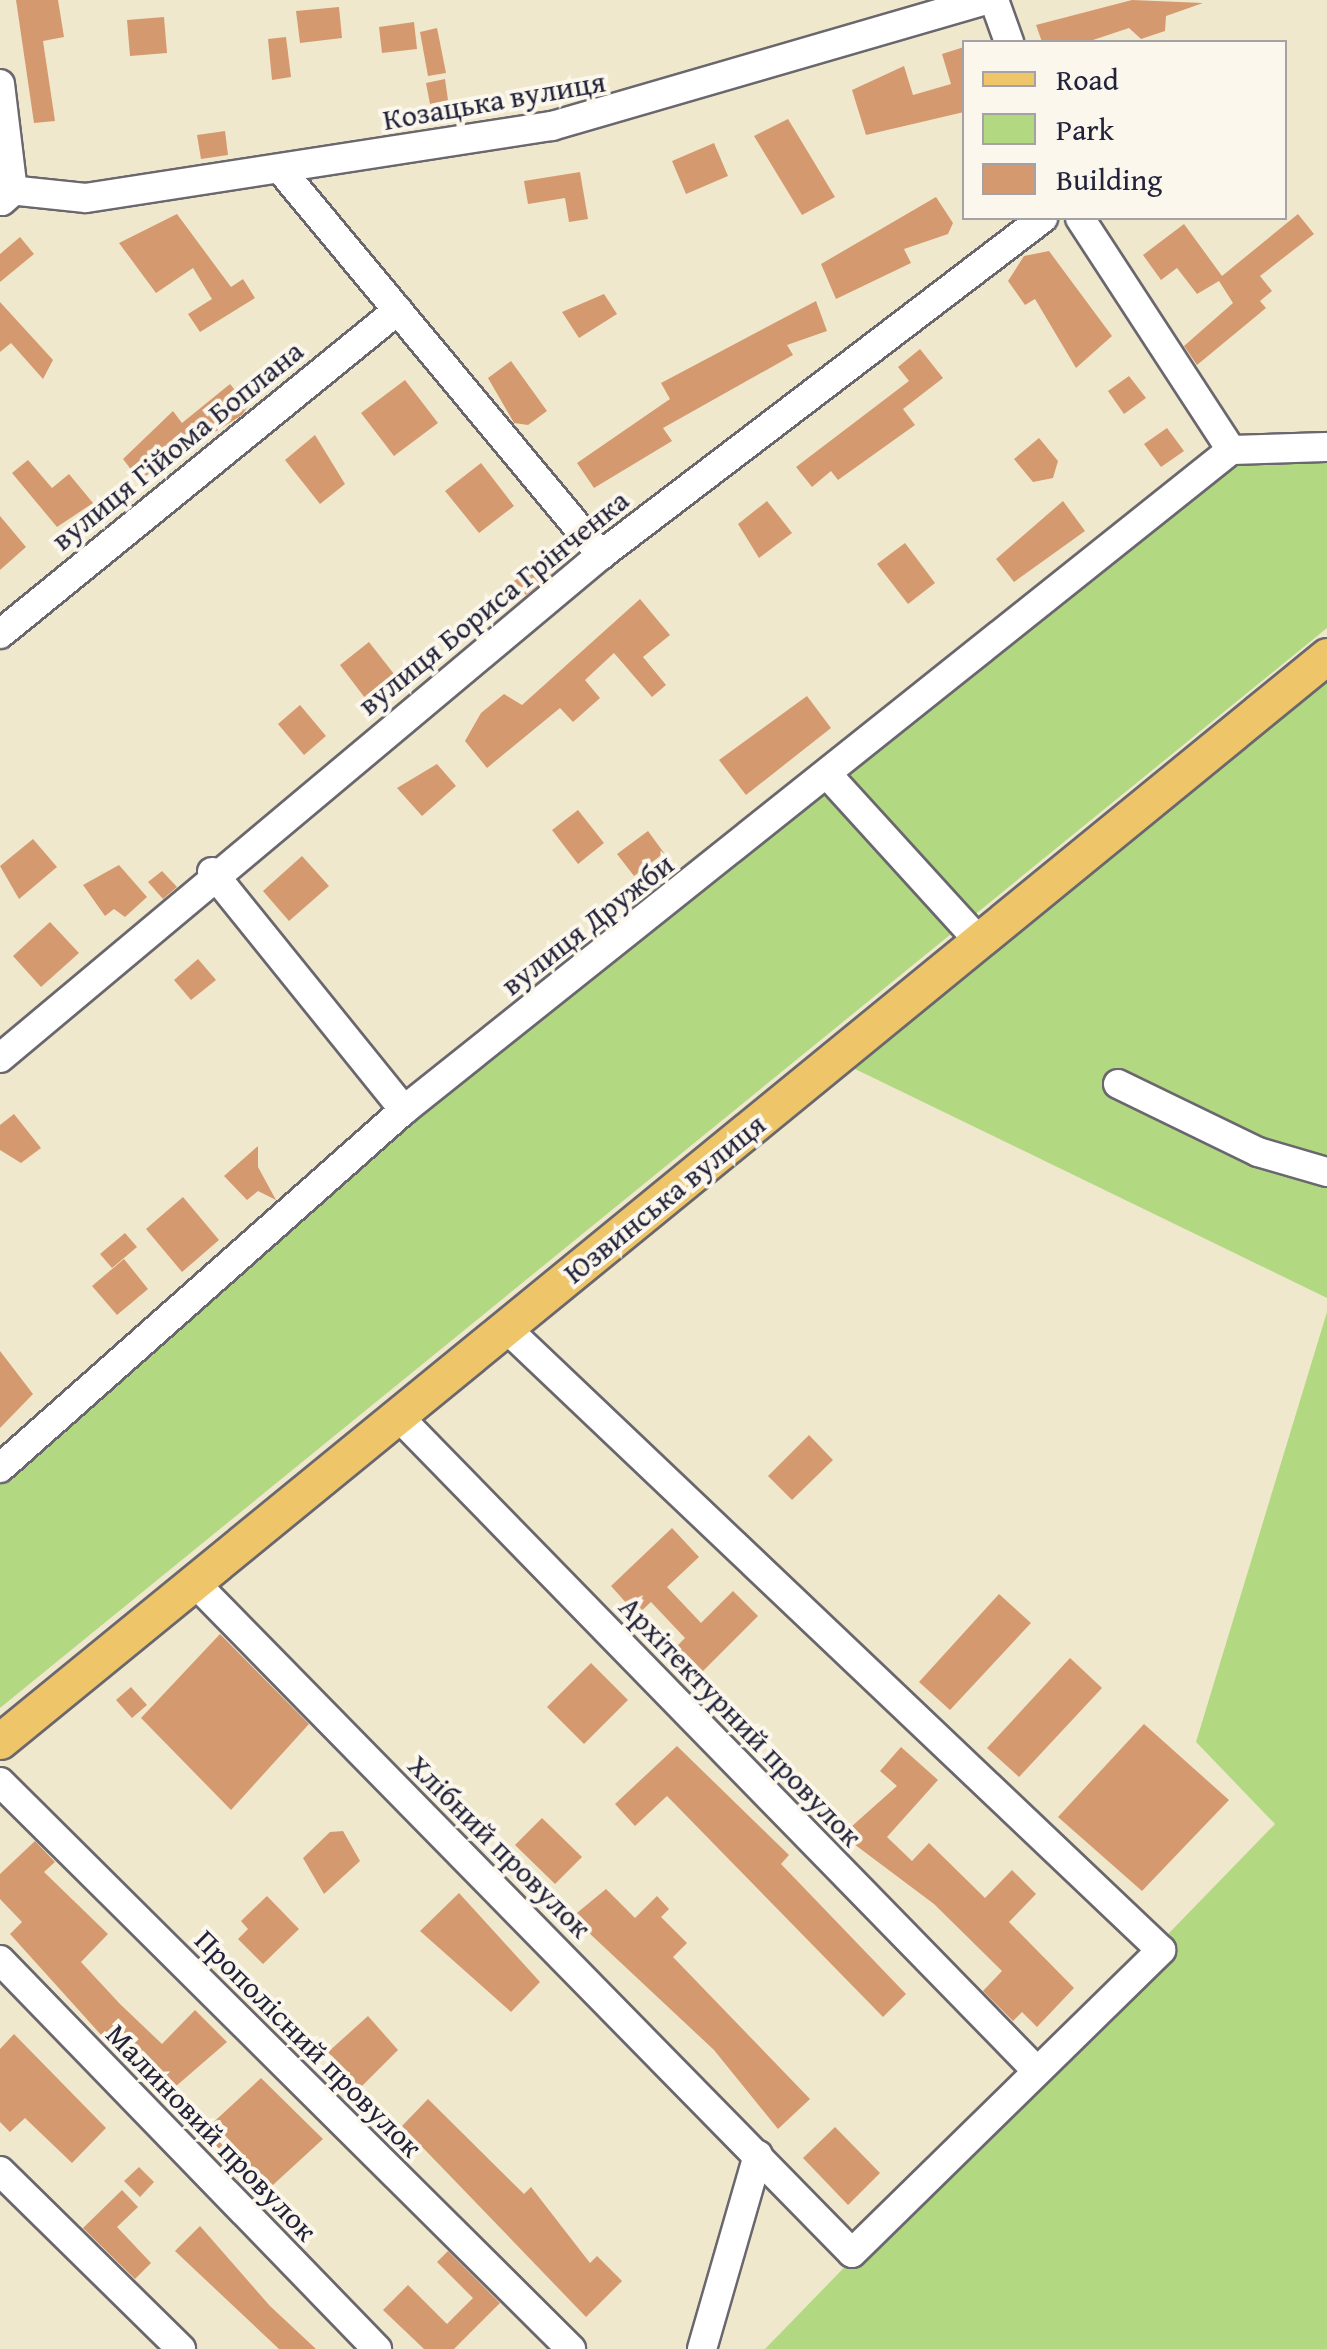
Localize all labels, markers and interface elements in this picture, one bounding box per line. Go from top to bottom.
legend [962,40,1287,220]
text: Road [1056,57,1119,101]
street label: Козацька вулиця [380,63,608,137]
text: Park [1056,107,1114,151]
text: Building [1056,157,1162,201]
street label: вулиця Гійома Боплана [44,332,310,558]
street label: вулиця Бориса Грінченка [350,482,636,722]
street label: вулиця Дружби [494,845,680,1003]
street label: Юзвинська вулиця [556,1106,772,1290]
street label: Архітектурний провулок [612,1588,870,1854]
street label: Хлібний провулок [401,1747,599,1945]
street label: Прополісний провулок [188,1922,430,2164]
street label: Малиновий провулок [99,2016,325,2248]

